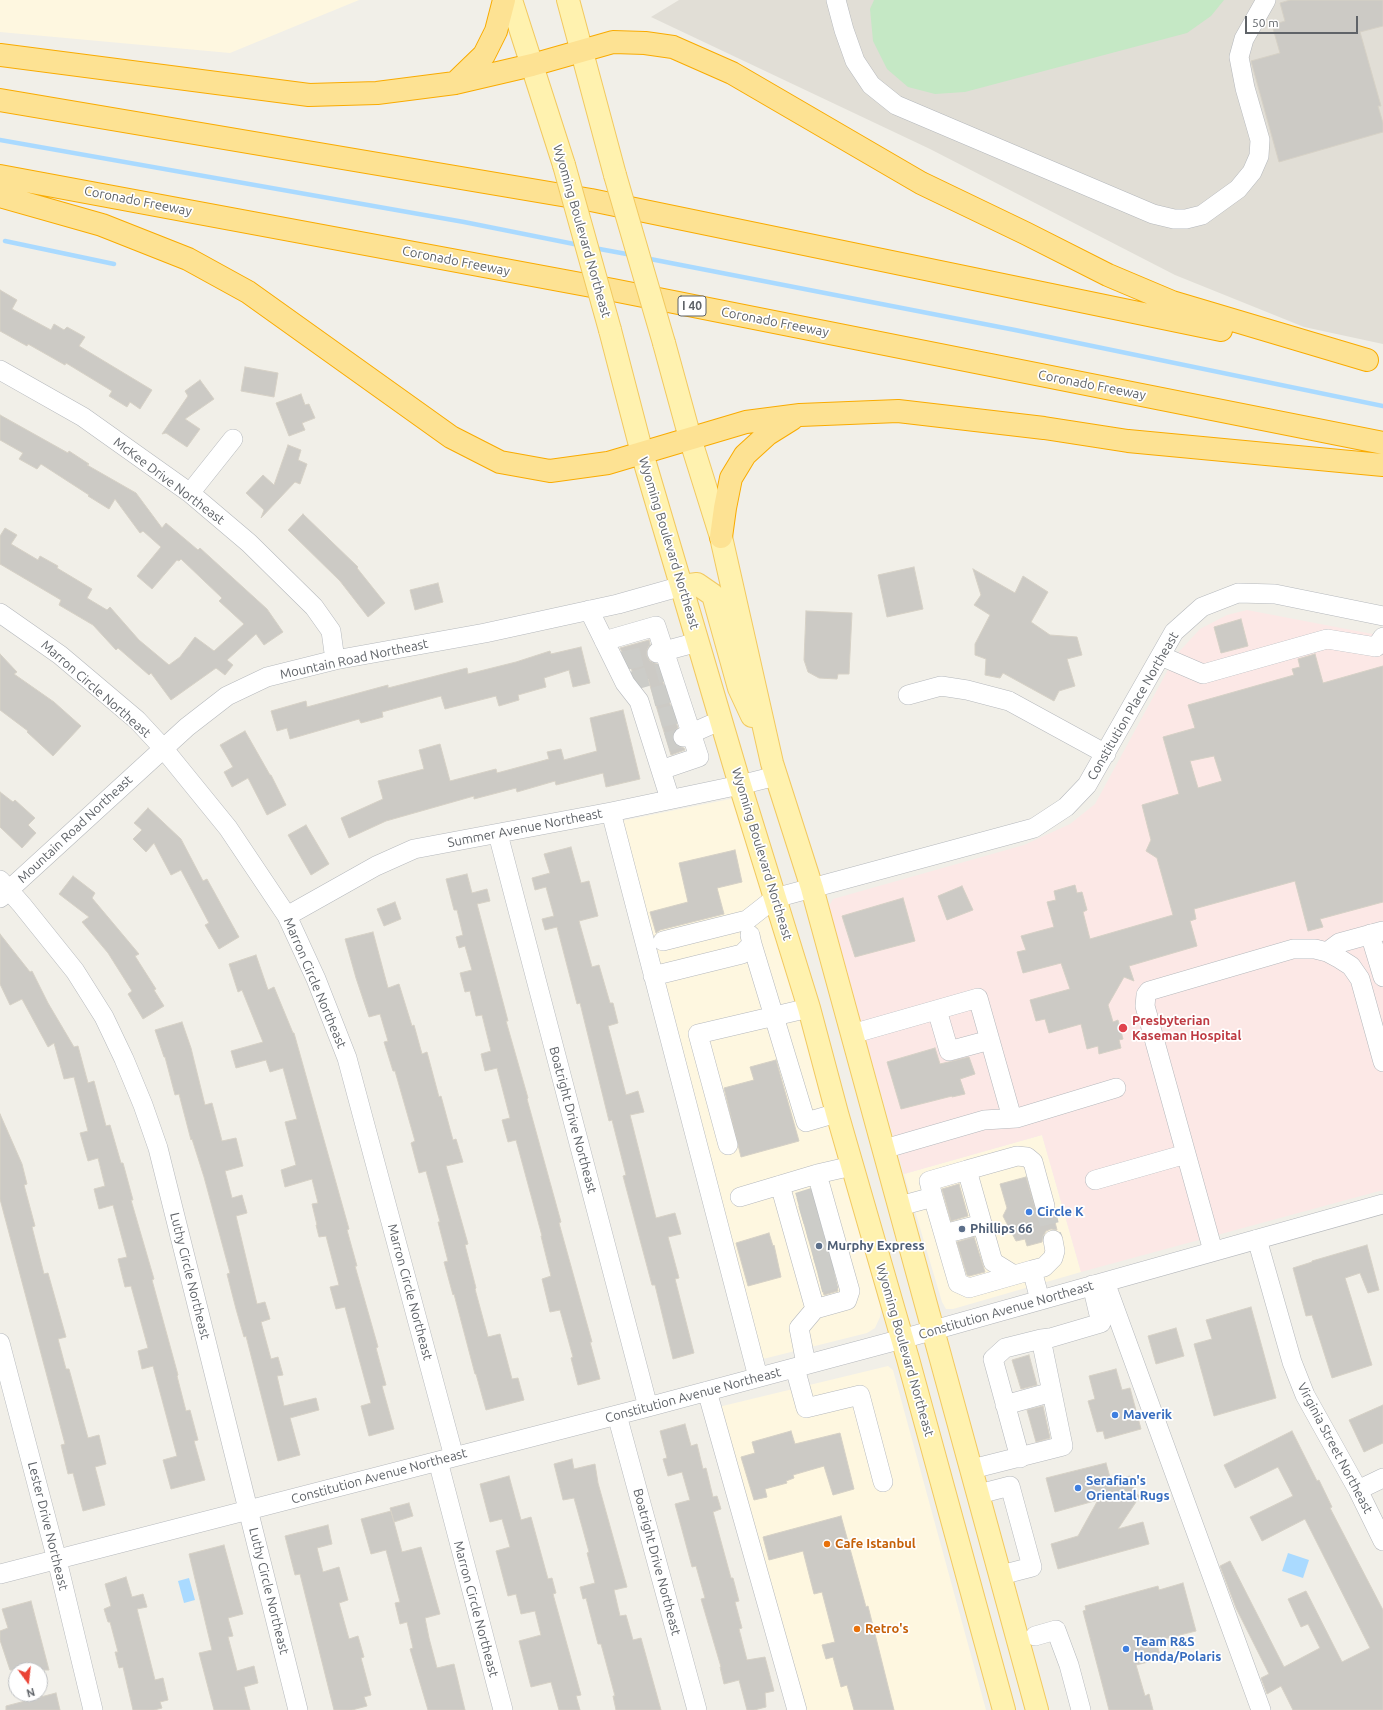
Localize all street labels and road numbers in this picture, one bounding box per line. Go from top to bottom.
street label: Wyoming Boulevard Northeast [550,143,614,319]
street label: Coronado Freeway [83,183,193,219]
street label: Coronado Freeway [401,243,511,279]
road number: I 40 [678,296,706,316]
street label: Coronado Freeway [720,304,830,340]
street label: Coronado Freeway [1037,367,1147,403]
street label: McKee Drive Northeast [110,434,228,528]
street label: Wyoming Boulevard Northeast [635,455,703,631]
street label: Constitution Place Northeast [1084,629,1182,783]
street label: Mountain Road Northeast [279,636,429,682]
street label: Marron Circle Northeast [38,637,154,741]
street label: Wyoming Boulevard Northeast [728,766,796,942]
street label: Mountain Road Northeast [14,772,136,886]
street label: Summer Avenue Northeast [446,805,604,851]
street label: Marron Circle Northeast [280,915,350,1051]
street label: Boatright Drive Northeast [546,1045,600,1195]
street label: Luthy Circle Northeast [167,1211,213,1341]
street label: Marron Circle Northeast [384,1222,436,1362]
street label: Wyoming Boulevard Northeast [873,1262,937,1438]
street label: Constitution Avenue Northeast [917,1277,1095,1343]
street label: Constitution Avenue Northeast [603,1364,783,1426]
street label: Virginia Street Northeast [1294,1380,1376,1516]
street label: Constitution Avenue Northeast [289,1445,469,1507]
street label: Lester Drive Northeast [24,1460,72,1592]
street label: Boatright Drive Northeast [630,1487,684,1637]
street label: Luthy Circle Northeast [246,1526,292,1656]
street label: Marron Circle Northeast [450,1539,502,1679]

